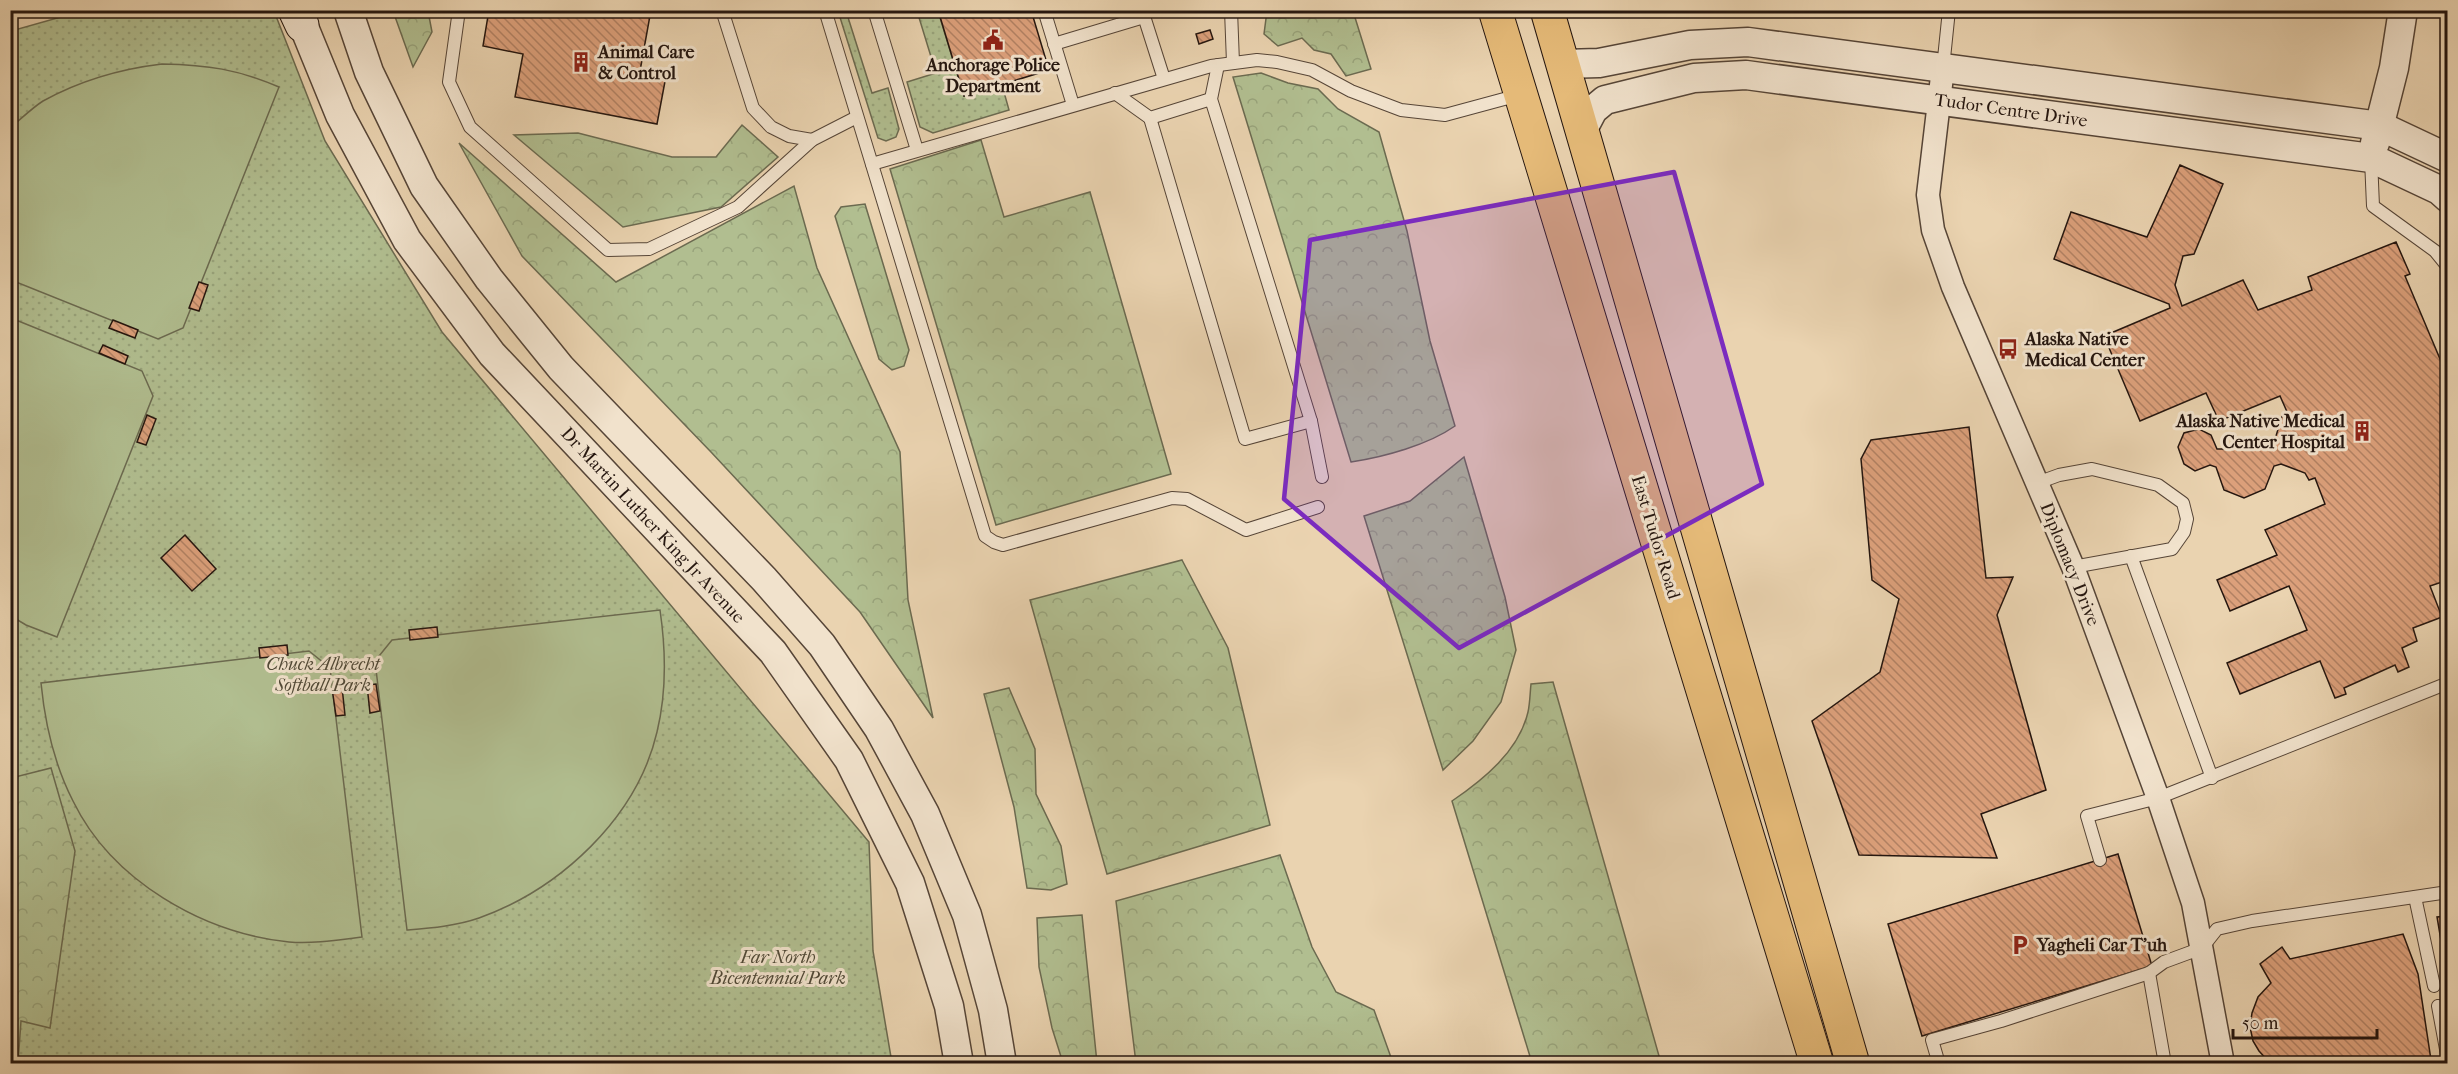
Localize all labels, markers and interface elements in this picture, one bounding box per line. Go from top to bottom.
public building icon: Anchorage Police Department [981,28,1005,52]
place label: Animal Care & Control [597,42,695,84]
building icon: Animal Care & Control [569,50,593,74]
place label: Anchorage Police Department [925,55,1060,97]
street label: Tudor Centre Drive [1933,89,2089,132]
place label: Alaska Native Medical Center [2024,329,2145,371]
bus stop icon: Alaska Native Medical Center [1996,337,2020,361]
place label: Alaska Native Medical Center Hospital [2175,411,2346,453]
building icon: Alaska Native Medical Center Hospital [2350,419,2374,443]
street label: Dr Martin Luther King Jr Avenue [556,423,749,628]
street label: East Tudor Road [1627,473,1684,602]
street label: Diplomacy Drive [2035,499,2104,629]
park label: Chuck Albrecht Softball Park [266,654,381,696]
parking icon: Yagheli Car T’uh [2008,933,2032,957]
place label: Yagheli Car T’uh [2036,935,2168,956]
park label: Far North Bicentennial Park [709,947,846,989]
scale bar [2233,1002,2377,1040]
text: 50 m [2242,1013,2279,1034]

